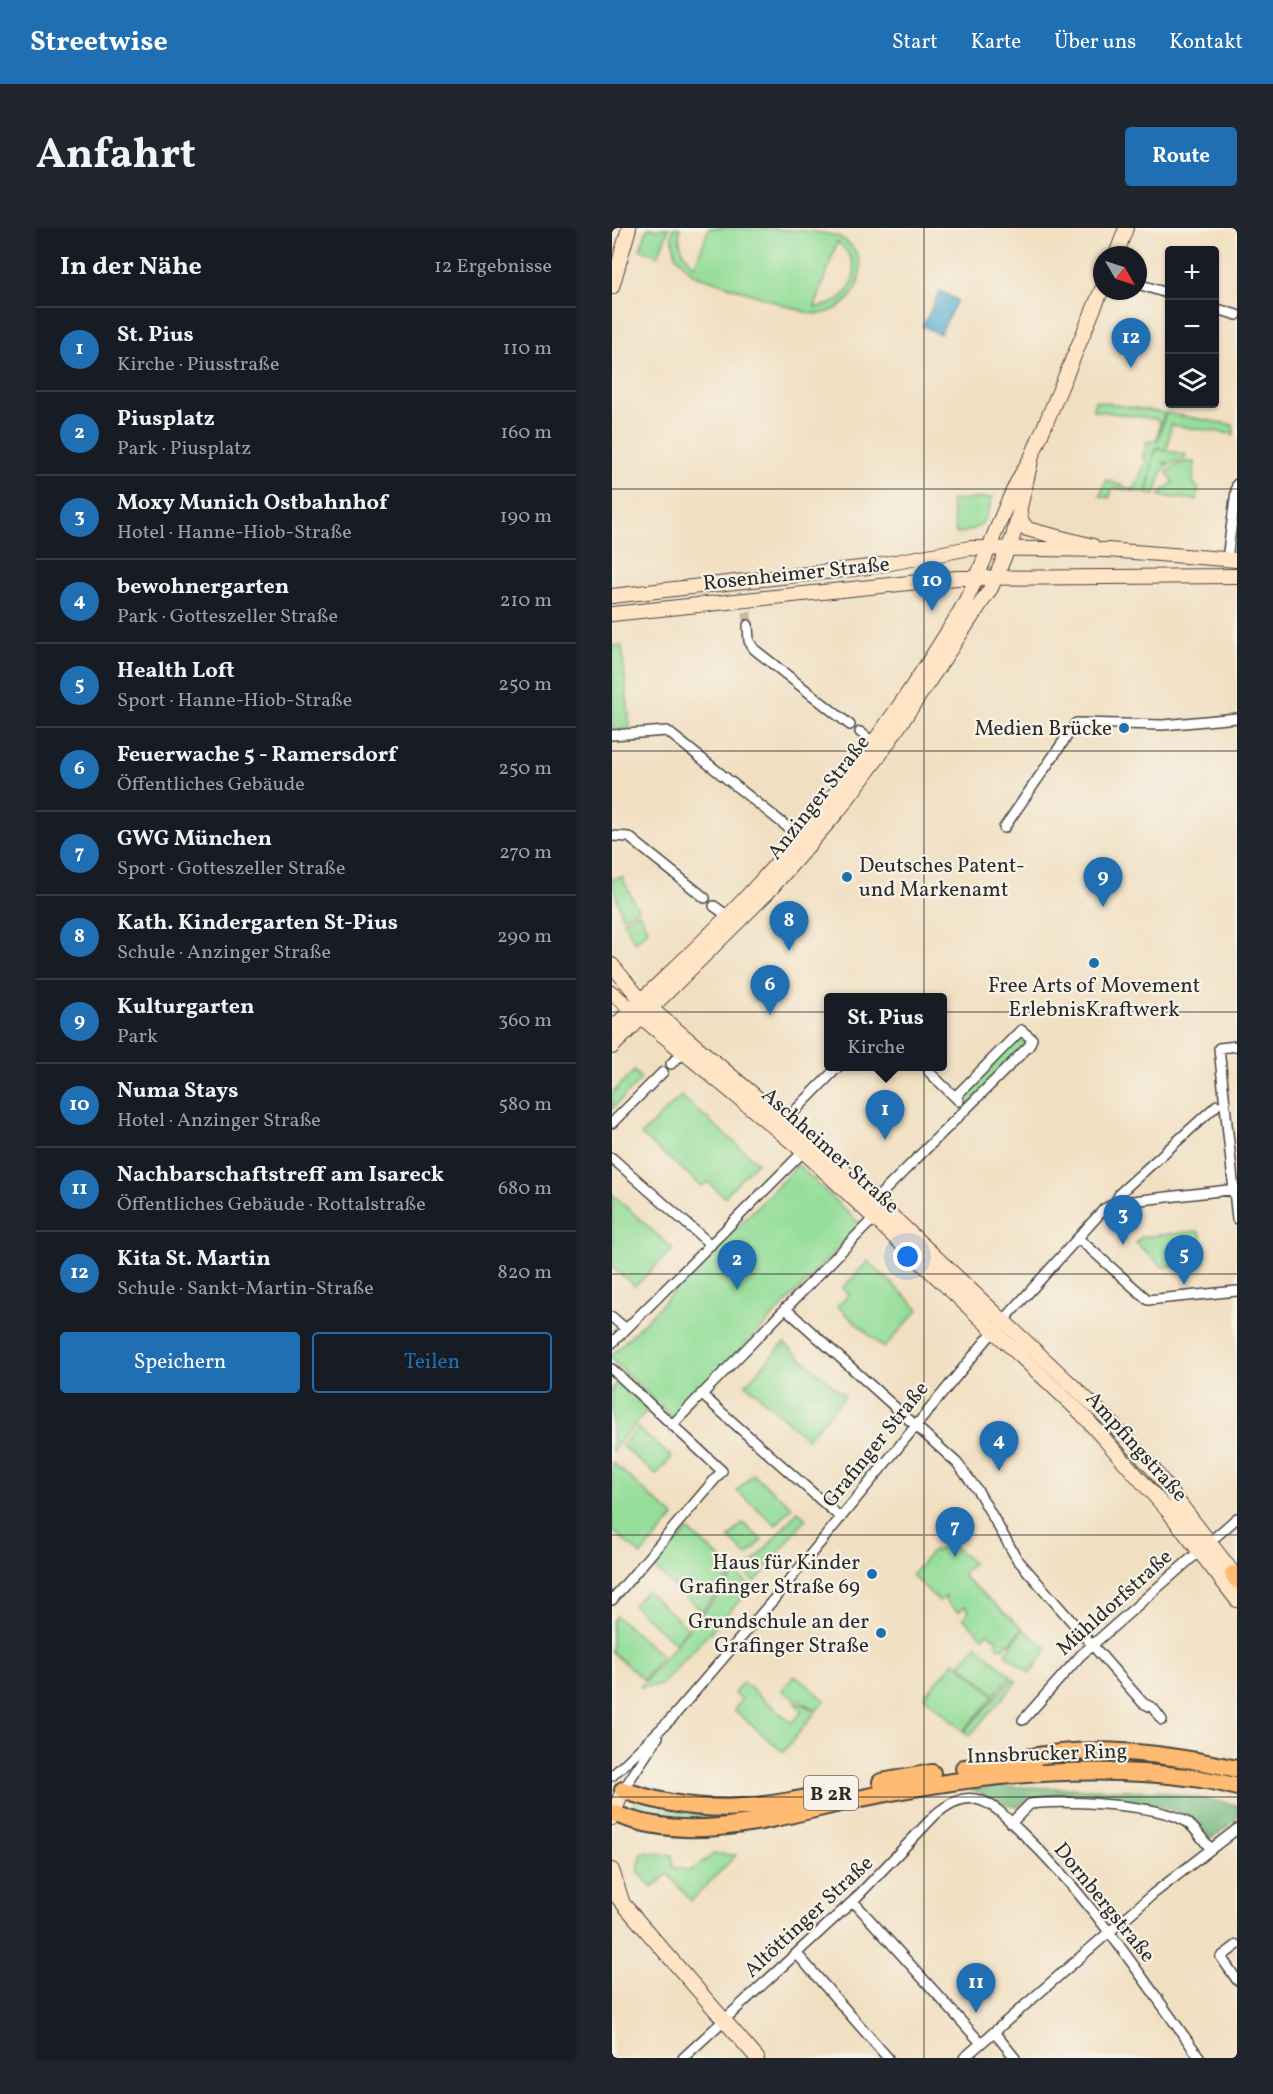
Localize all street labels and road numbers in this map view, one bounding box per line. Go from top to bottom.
street label: Rosenheimer Straße [701,550,891,599]
street label: Anzinger Straße [761,729,877,866]
street label: Aschheimer Straße [755,1081,905,1221]
street label: Grafinger Straße [816,1376,936,1514]
street label: Ampfingstraße [1078,1385,1194,1509]
street label: Mühldorfstraße [1051,1543,1179,1663]
street label: Innsbrucker Ring [966,1737,1128,1772]
road number: B 2R [804,1776,858,1810]
street label: Dornbergstraße [1046,1837,1161,1969]
street label: Altöttinger Straße [738,1849,880,1985]

